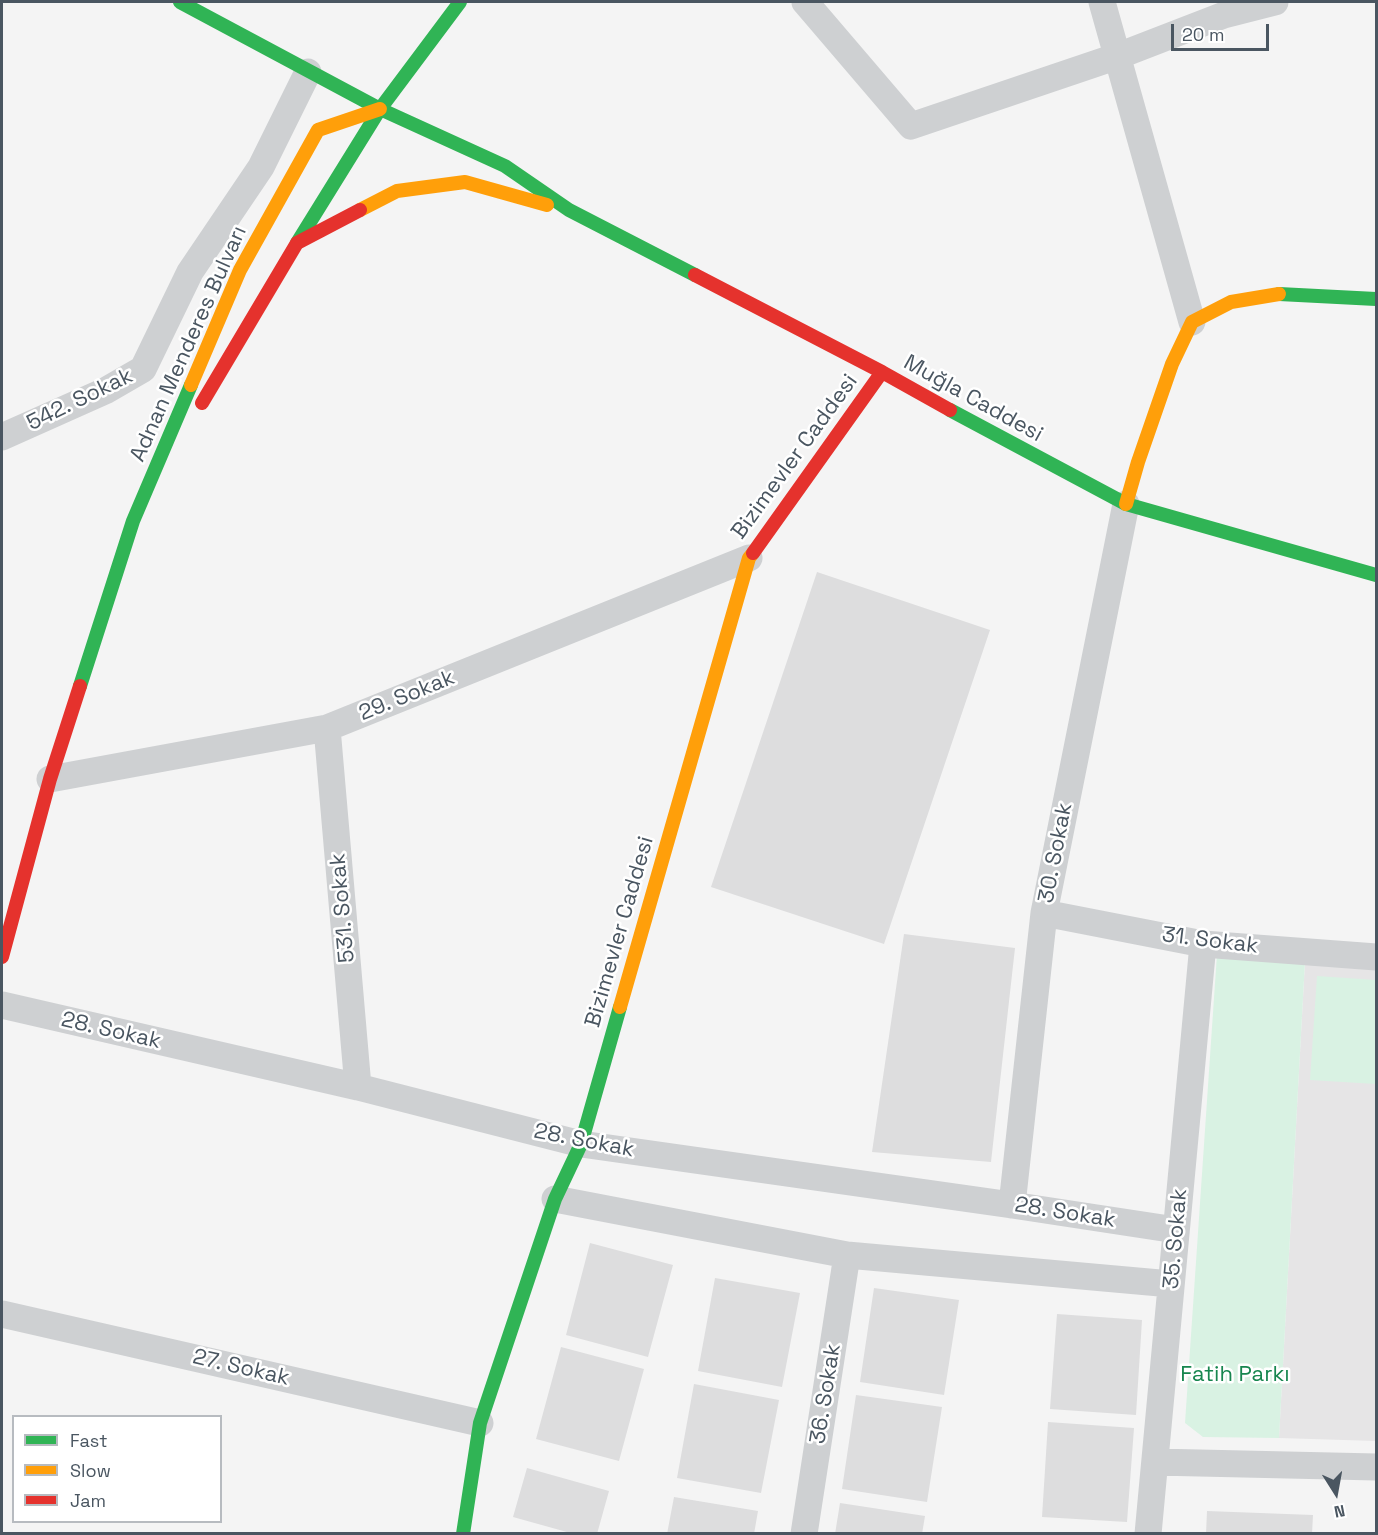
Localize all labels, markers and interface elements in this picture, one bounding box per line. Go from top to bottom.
scale bar [1174,12,1272,50]
text: 20 m [1182,23,1225,46]
street label: Adnan Menderes Bulvarı [125,222,253,466]
street label: Muğla Caddesi [899,350,1047,448]
street label: 542. Sokak [23,363,137,437]
street label: Bizimevler Caddesi [726,369,864,545]
street label: 29. Sokak [355,665,459,727]
street label: 30. Sokak [1033,801,1079,905]
street label: Bizimevler Caddesi [580,834,660,1030]
street label: 531. Sokak [325,852,361,964]
street label: 31. Sokak [1160,922,1260,960]
street label: 28. Sokak [59,1007,163,1055]
street label: 28. Sokak [532,1118,636,1164]
street label: 35. Sokak [1158,1188,1194,1290]
street label: 28. Sokak [1013,1192,1117,1234]
street label: 36. Sokak [805,1342,847,1446]
street label: 27. Sokak [190,1344,292,1392]
park label: Fatih Parkı [1180,1362,1290,1388]
legend [12,1415,222,1523]
text: Fast [70,1429,107,1452]
text: Slow [70,1459,111,1482]
north arrow [1306,1463,1366,1523]
text: Jam [70,1489,106,1512]
text: N [1332,1500,1347,1522]

